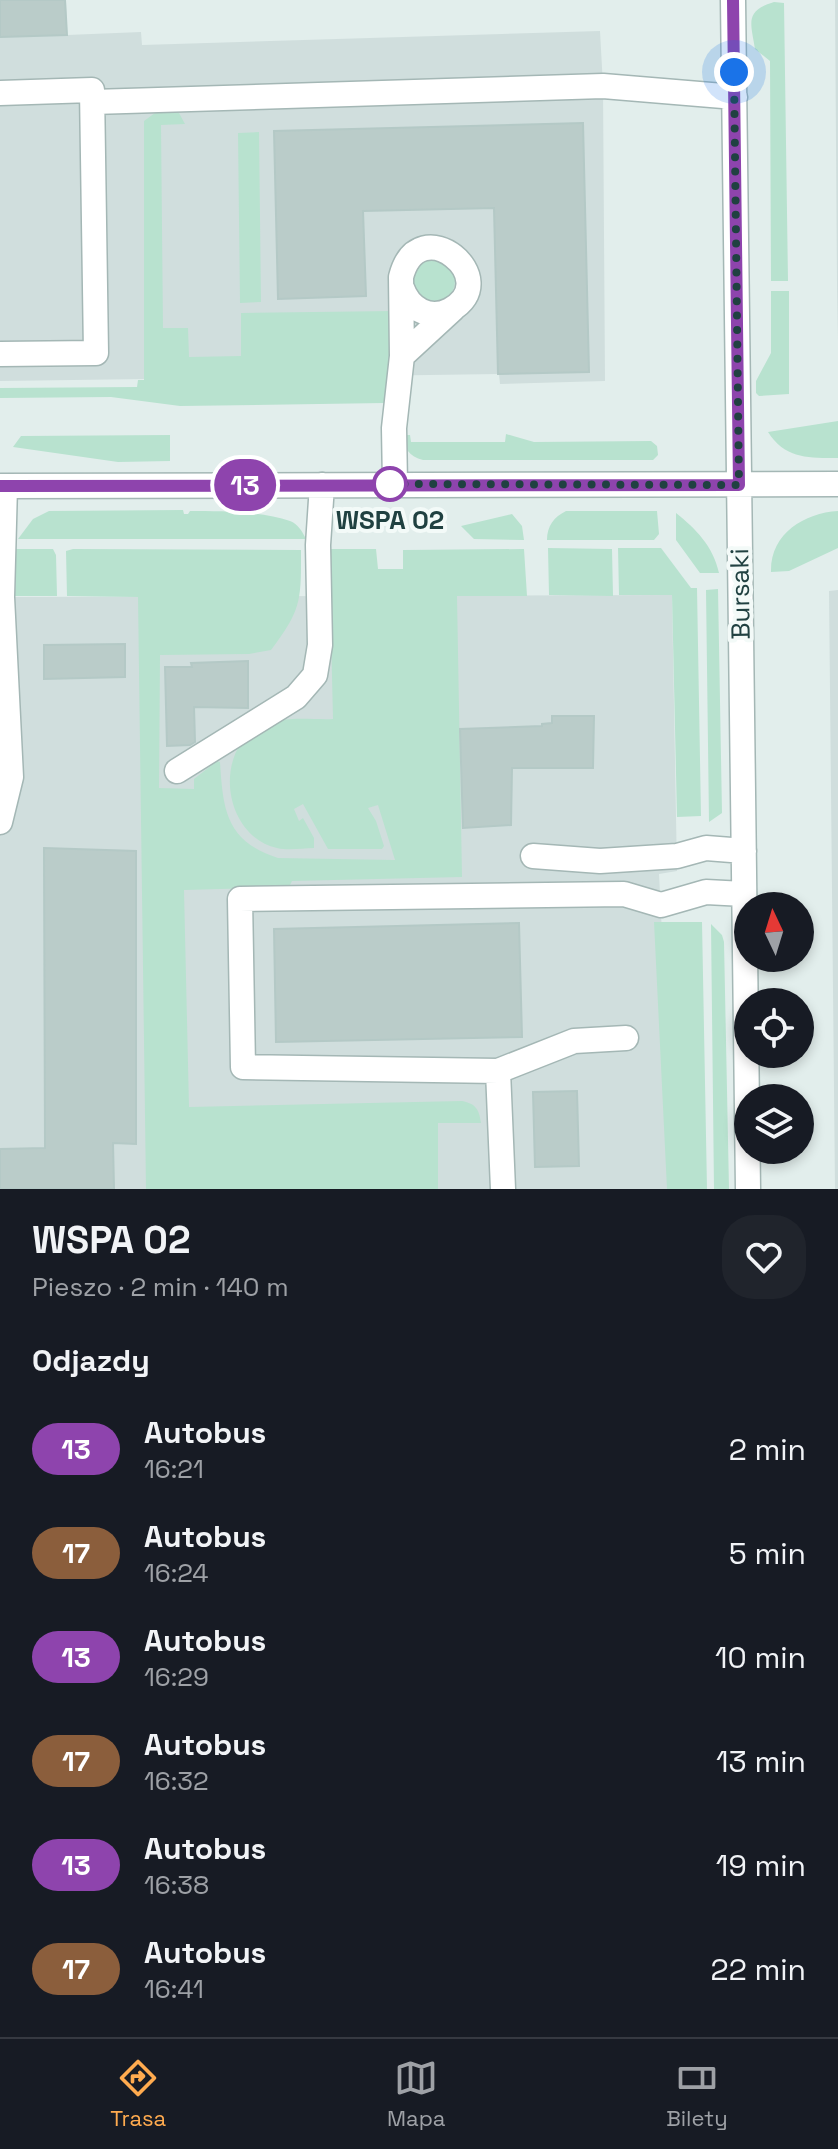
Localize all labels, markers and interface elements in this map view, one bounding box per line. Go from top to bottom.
your location [714,52,754,92]
line badge: 13 [209,459,281,511]
text: 13 [230,467,260,503]
marker: WSPA 02 [373,467,407,501]
place label: WSPA 02 [336,503,444,537]
street label: Bursaki [722,548,758,640]
north arrow [734,892,814,972]
map controls [734,892,814,1164]
button: locate [734,988,814,1068]
button: layers [734,1084,814,1164]
button: heart [722,1215,806,1299]
text: WSPA 02 [32,1216,191,1264]
text: Pieszo · 2 min · 140 m [32,1270,289,1304]
text: Odjazdy [32,1341,150,1380]
text: Autobus [144,1413,266,1452]
text: 2 min [729,1430,806,1469]
text: 13 [61,1431,91,1467]
text: 16:21 [144,1452,204,1486]
text: Autobus [144,1517,266,1556]
text: 5 min [729,1534,806,1573]
text: 17 [62,1535,90,1571]
text: 16:24 [144,1556,209,1590]
text: Autobus [144,1621,266,1660]
text: 10 min [715,1638,806,1677]
text: 13 [61,1639,91,1675]
text: 16:29 [144,1660,209,1694]
text: Autobus [144,1725,266,1764]
text: 13 min [716,1742,806,1781]
text: 17 [62,1743,90,1779]
text: 16:32 [144,1764,209,1798]
text: Autobus [144,1829,266,1868]
text: 19 min [716,1846,806,1885]
text: 13 [61,1847,91,1883]
text: 16:38 [144,1868,209,1902]
text: Autobus [144,1933,266,1972]
text: 22 min [711,1950,806,1989]
text: 17 [62,1951,90,1987]
text: 16:41 [144,1972,204,2006]
tab: Trasa [110,2056,166,2132]
tab: Mapa [387,2056,445,2132]
tab: Bilety [666,2056,728,2132]

